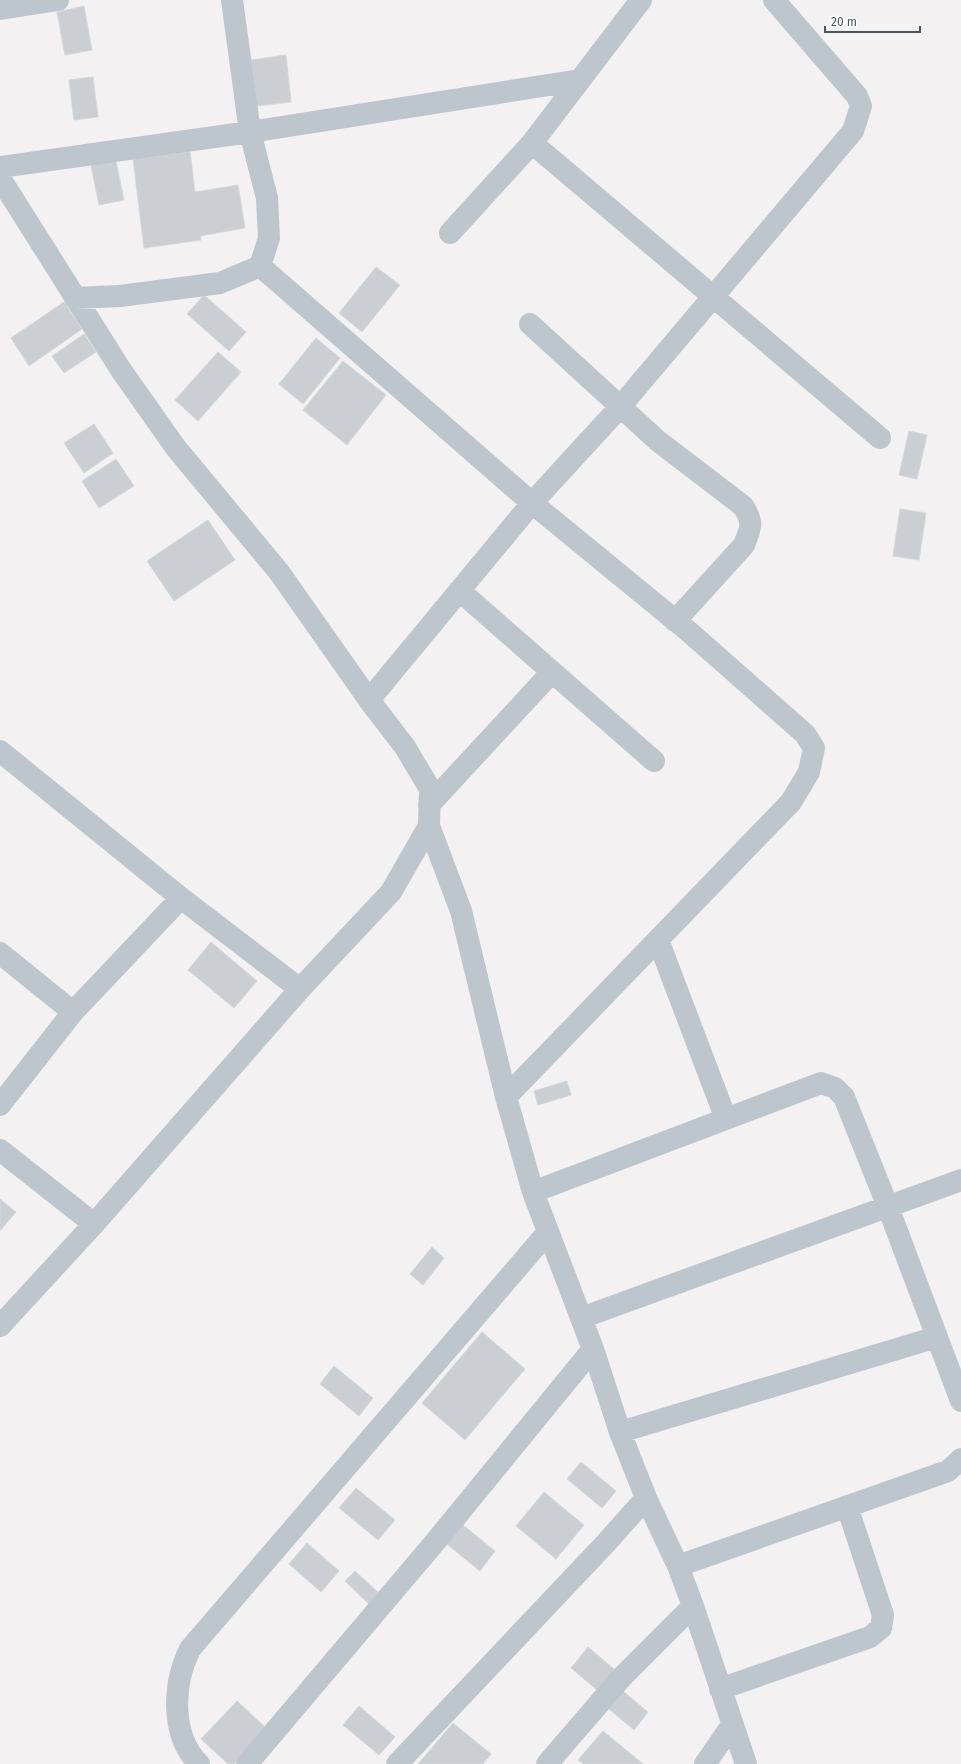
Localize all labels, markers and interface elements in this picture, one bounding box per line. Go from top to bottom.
scale bar [825,8,920,34]
text: 20 m [831,15,857,29]

